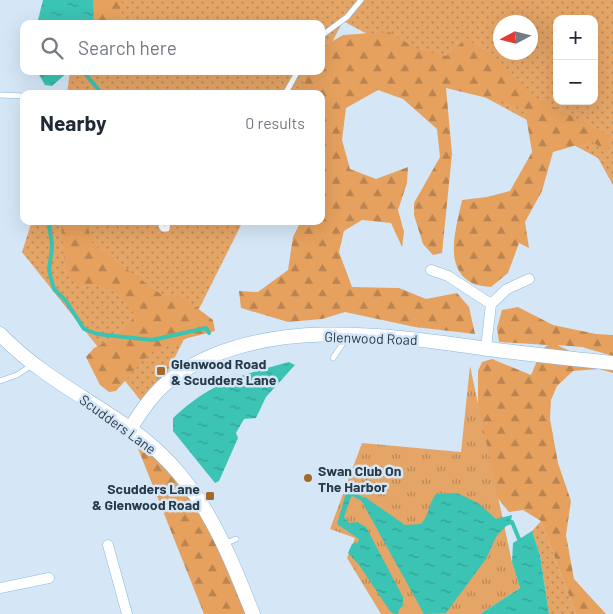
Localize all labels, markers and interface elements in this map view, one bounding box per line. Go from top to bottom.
north arrow [493,15,538,60]
map controls [553,15,598,105]
button: + [553,15,598,60]
search box [20,20,325,75]
icon: search [38,34,66,62]
text: Search here [78,36,177,59]
button: − [553,60,598,105]
text: Nearby [40,110,106,135]
text: 0 results [245,113,305,132]
street label: Glenwood Road [324,328,418,348]
place label: Glenwood Road & Scudders Lane [171,355,277,388]
marker: Glenwood Road & Scudders Lane [155,365,167,377]
street label: Scudders Lane [76,391,160,457]
place label: Swan Club On The Harbor [318,462,401,495]
marker: Swan Club On The Harbor [302,472,314,484]
place label: Scudders Lane & Glenwood Road [92,480,200,513]
marker: Scudders Lane & Glenwood Road [204,490,216,502]

